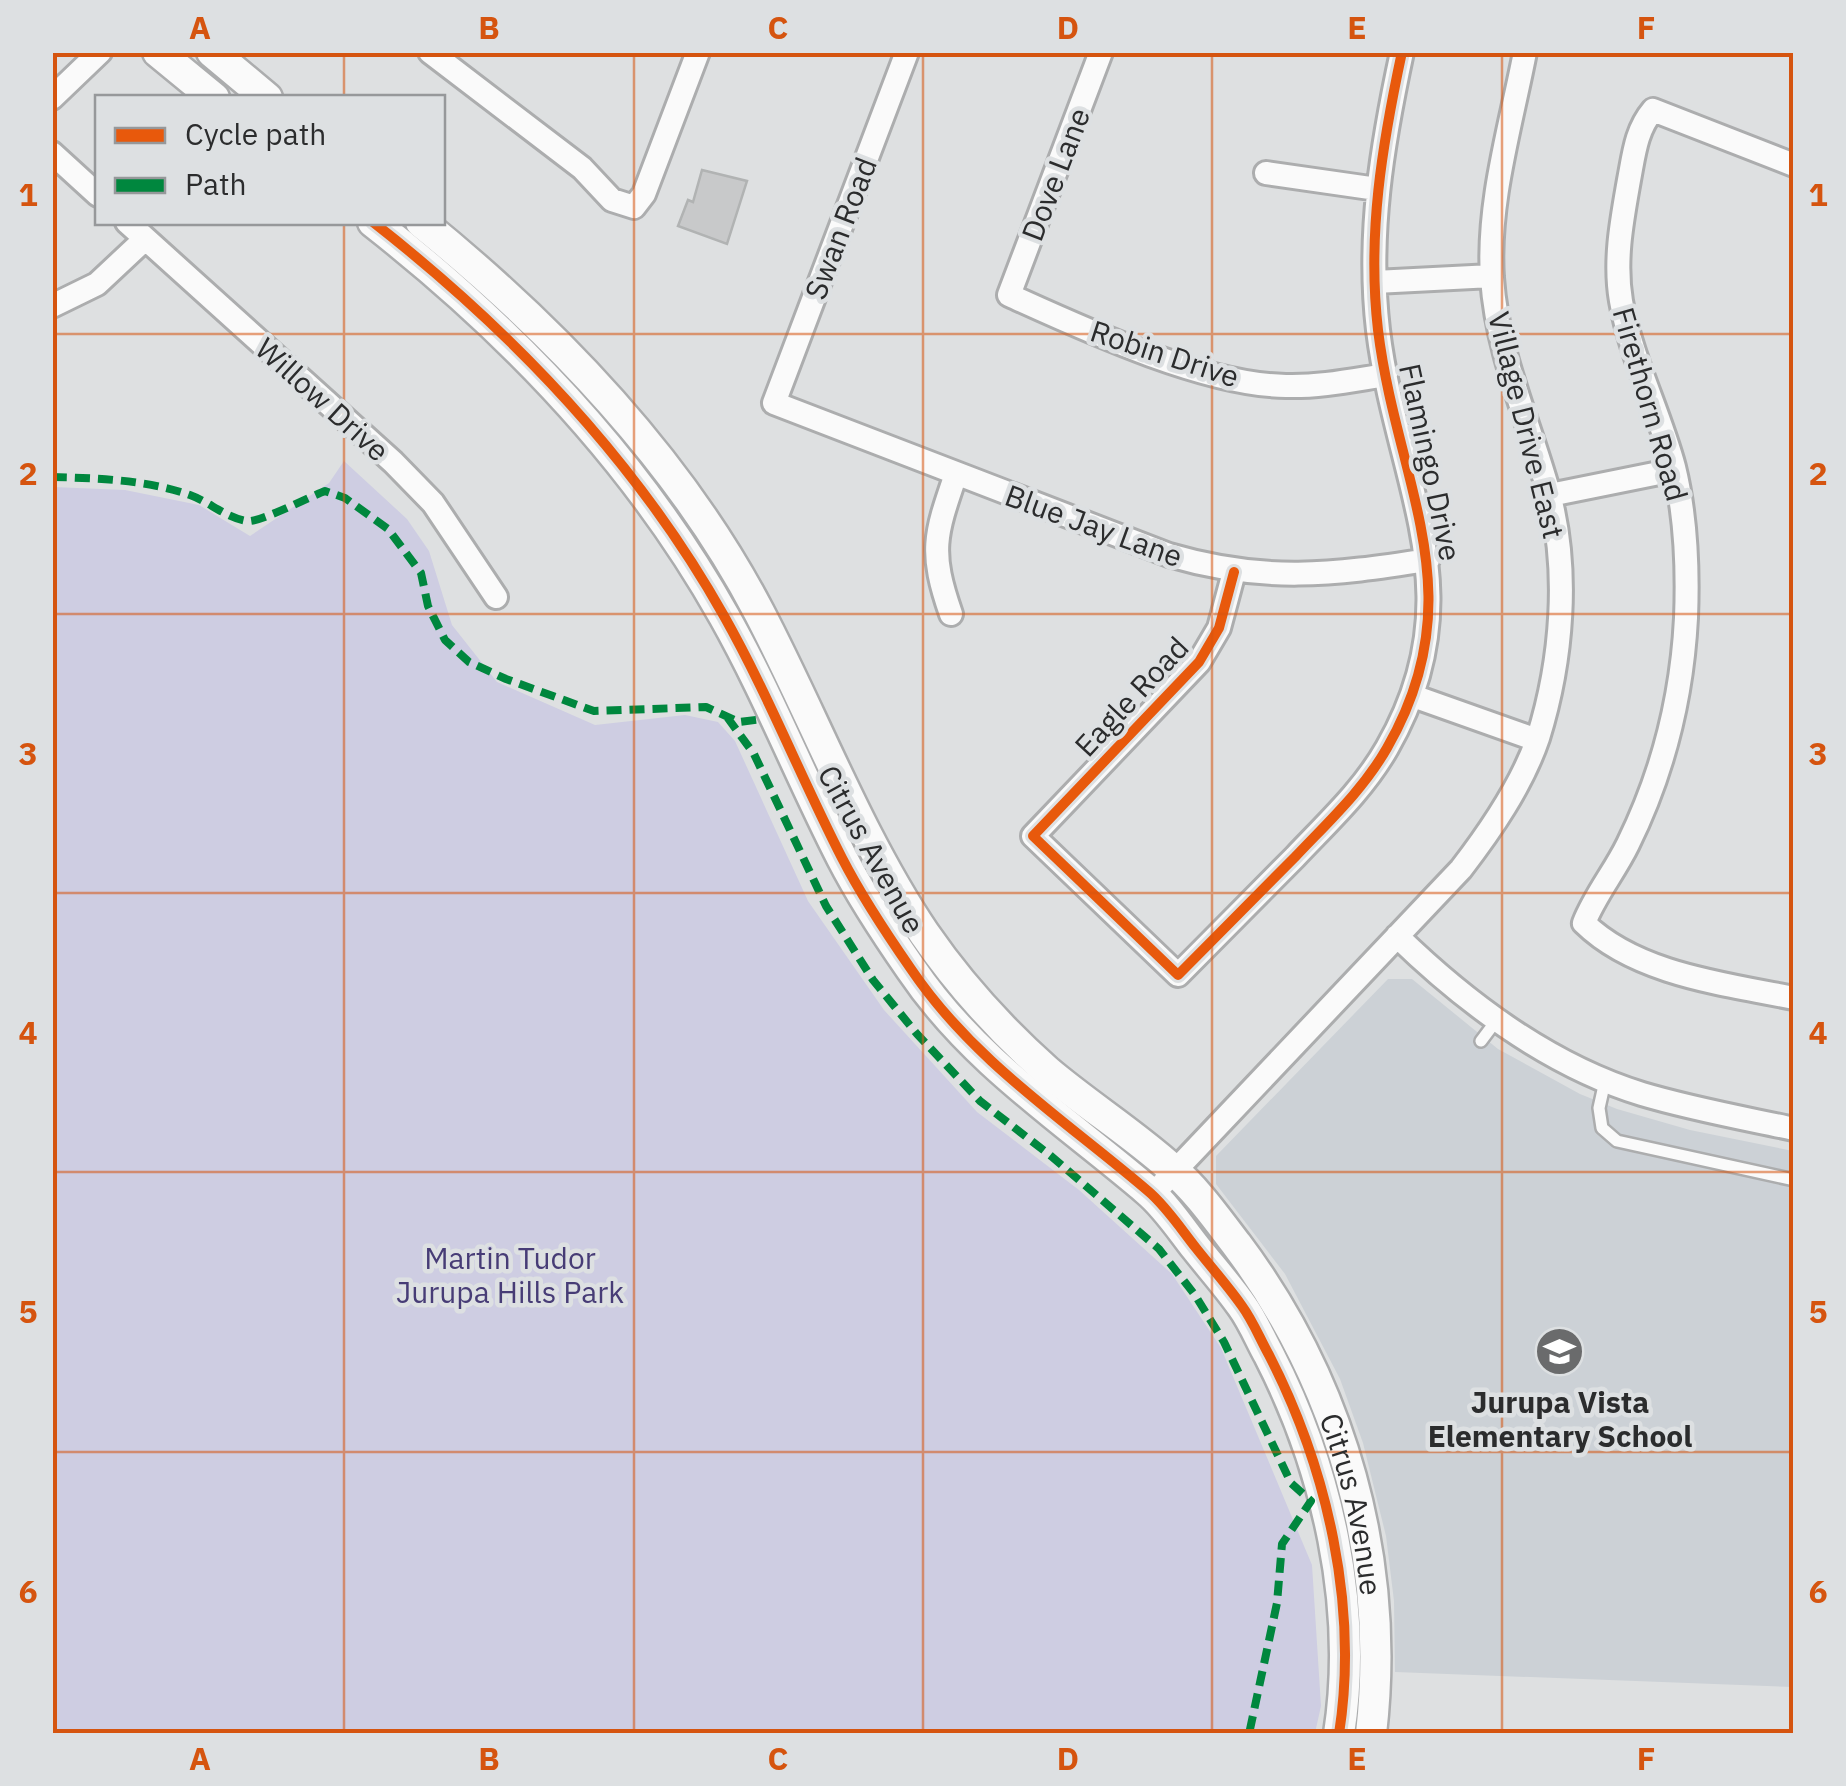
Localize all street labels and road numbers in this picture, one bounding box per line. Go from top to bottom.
street label: Dove Lane [1012,102,1098,246]
street label: Swan Road [795,151,885,305]
street label: Firethorn Road [1605,302,1697,506]
street label: Village Drive East [1480,308,1574,542]
street label: Robin Drive [1086,311,1244,395]
street label: Willow Drive [248,329,398,469]
street label: Flamingo Drive [1391,360,1471,564]
street label: Blue Jay Lane [1000,475,1188,575]
street label: Eagle Road [1066,628,1196,764]
street label: Citrus Avenue [810,758,934,940]
street label: Citrus Avenue [1312,1407,1392,1597]

